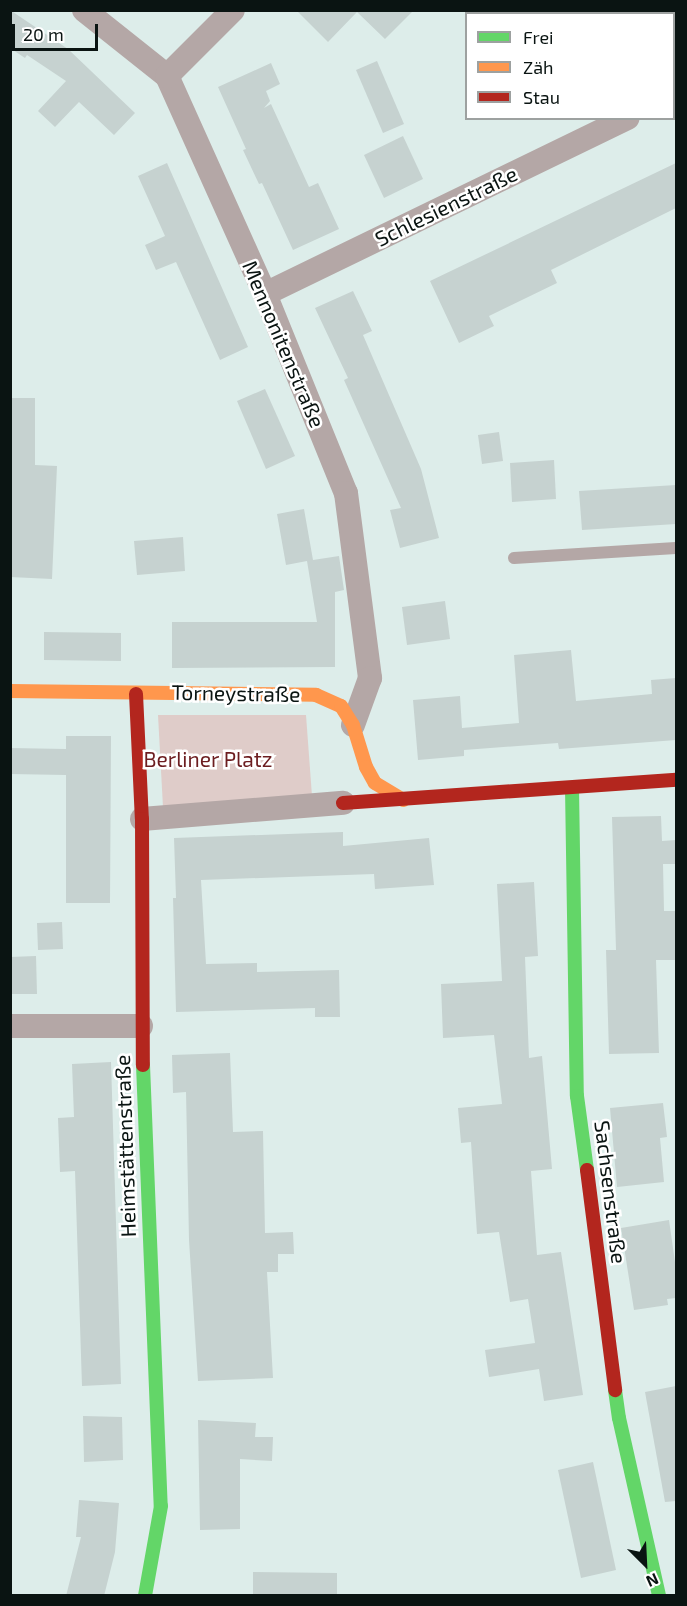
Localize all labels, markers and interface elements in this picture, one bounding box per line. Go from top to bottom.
scale bar [15,12,100,50]
legend [465,12,675,120]
text: 20 m [23,23,64,45]
text: Frei [523,26,554,48]
text: Zäh [523,56,554,78]
text: Stau [523,86,560,108]
street label: Schlesienstraße [371,161,521,251]
street label: Mennonitenstraße [237,257,331,431]
street label: Torneystraße [171,679,301,707]
park label: Berliner Platz [143,746,273,772]
street label: Heimstättenstraße [109,1054,141,1238]
street label: Sachsenstraße [590,1119,632,1265]
north arrow [615,1534,675,1594]
text: N [643,1570,662,1592]

